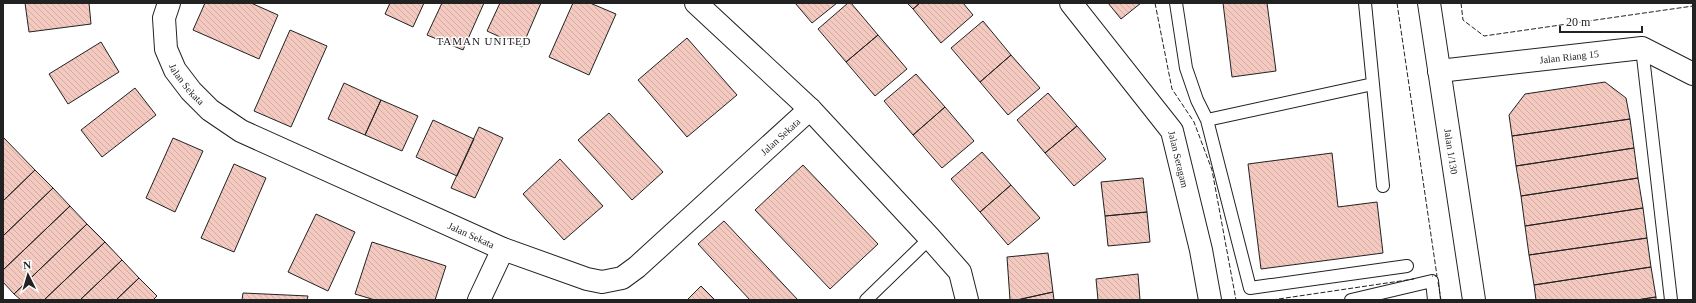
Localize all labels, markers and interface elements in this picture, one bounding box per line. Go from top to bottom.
scale bar [1560,8,1642,34]
text: 20 m [1566,15,1591,29]
district label: TAMAN UNITED [436,35,532,47]
street label: Jalan Riang 15 [1539,48,1599,66]
street label: Jalan Sekata [167,62,207,107]
street label: Jalan Sekata [758,116,803,158]
street label: Jalan 1/130 [1442,128,1460,175]
street label: Jalan Seragam [1166,130,1191,189]
street label: Jalan Sekata [446,220,497,251]
north arrow [8,255,48,295]
text: N [23,259,32,271]

